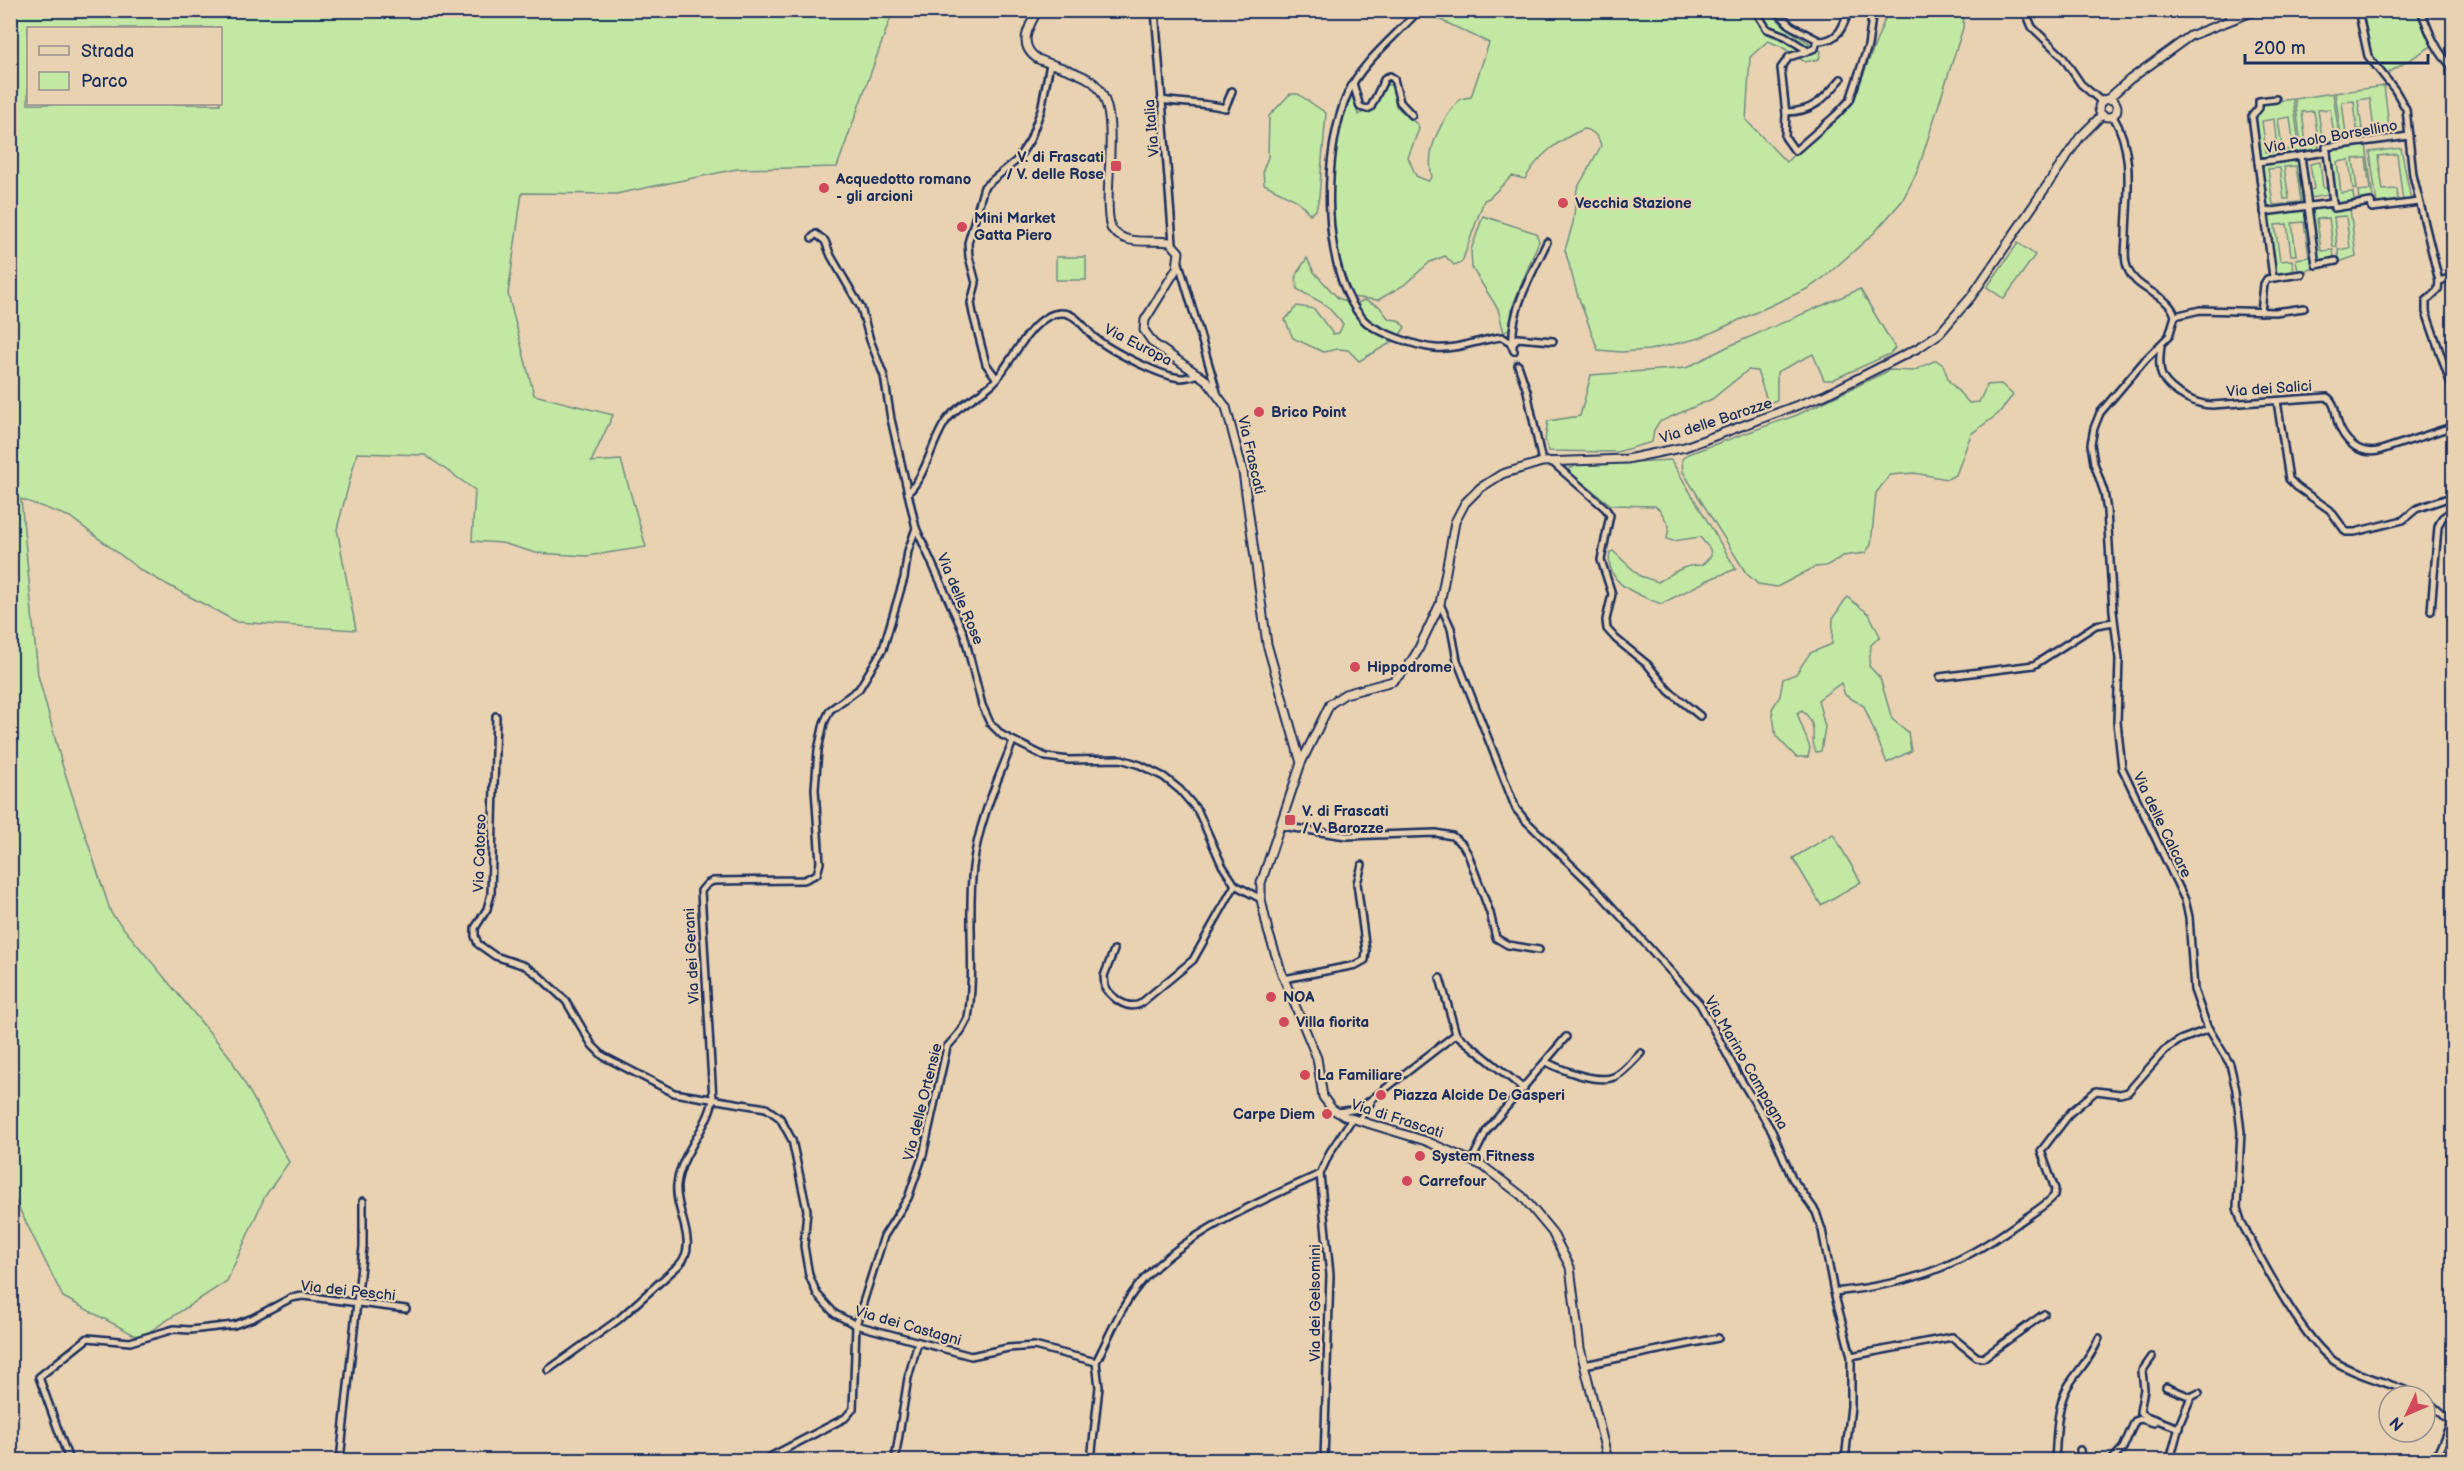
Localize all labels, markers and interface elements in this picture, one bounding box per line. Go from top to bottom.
legend [27,27,222,105]
scale bar [2245,27,2428,65]
text: 200 m [2254,38,2306,59]
text: Strada [81,41,134,62]
text: Parco [81,71,128,92]
street label: Via Italia [1140,98,1164,158]
street label: Via Paolo Borsellino [2263,116,2399,158]
place label: V. di Frascati / V. delle Rose [1006,148,1104,184]
marker: V. di Frascati / V. delle Rose [1109,159,1123,173]
place label: Acquedotto romano - gli arcioni [835,170,972,206]
marker: Acquedotto romano - gli arcioni [817,181,831,195]
place label: Vecchia Stazione [1575,194,1692,213]
marker: Vecchia Stazione [1556,196,1570,210]
place label: Mini Market Gatta Piero [974,209,1055,245]
marker: Mini Market Gatta Piero [955,220,969,234]
street label: Via Europa [1101,320,1175,370]
street label: Via dei Salici [2225,377,2313,401]
street label: Via delle Barozze [1657,394,1775,448]
place label: Brico Point [1271,403,1346,422]
marker: Brico Point [1252,405,1266,419]
street label: Via Frascati [1233,414,1269,496]
street label: Via delle Rose [932,550,988,648]
place label: Hippodrome [1367,658,1452,677]
marker: Hippodrome [1348,660,1362,674]
street label: Via delle Calcare [2128,769,2196,881]
place label: V. di Frascati / V. Barozze [1302,802,1389,838]
street label: Via Catorso [469,813,491,893]
marker: V. di Frascati / V. Barozze [1283,813,1297,827]
street label: Via dei Gerani [680,908,704,1004]
place label: NOA [1283,988,1315,1007]
marker: NOA [1264,990,1278,1004]
street label: Via Marino Campagna [1700,993,1792,1133]
place label: Villa fiorita [1296,1013,1369,1032]
marker: Villa fiorita [1277,1015,1291,1029]
street label: Via delle Ortensie [899,1041,947,1163]
place label: La Familiare [1317,1066,1402,1085]
marker: La Familiare [1298,1068,1312,1082]
place label: Piazza Alcide De Gasperi [1393,1086,1565,1105]
marker: Piazza Alcide De Gasperi [1374,1088,1388,1102]
street label: Via di Frascati [1348,1095,1446,1143]
place label: Carpe Diem [1233,1105,1315,1124]
marker: Carpe Diem [1320,1107,1334,1121]
place label: System Fitness [1432,1147,1535,1166]
marker: System Fitness [1413,1149,1427,1163]
place label: Carrefour [1419,1172,1488,1191]
marker: Carrefour [1400,1174,1414,1188]
street label: Via dei Gelsomini [1306,1244,1325,1362]
street label: Via dei Peschi [300,1277,396,1305]
street label: Via dei Castagni [852,1302,964,1350]
north arrow [2377,1384,2437,1444]
text: N [2386,1412,2408,1434]

